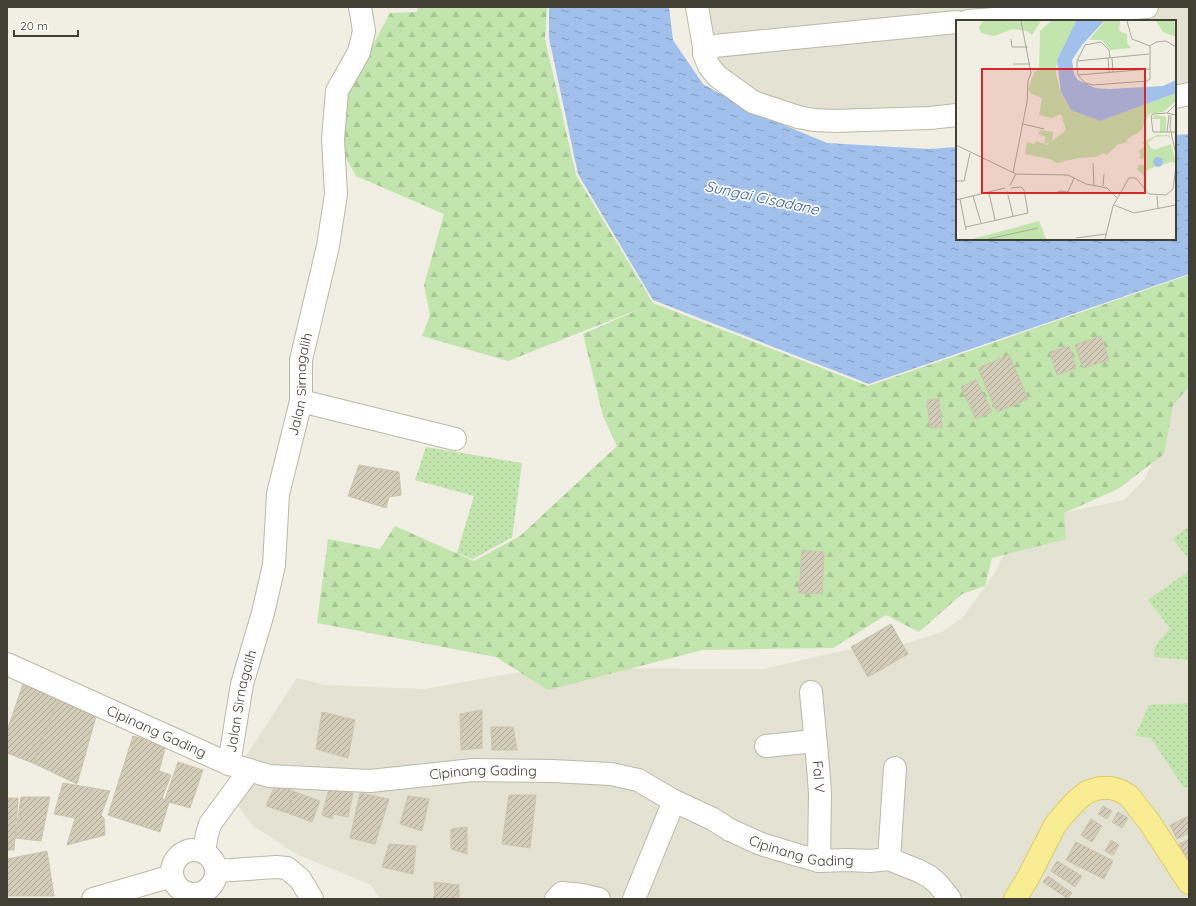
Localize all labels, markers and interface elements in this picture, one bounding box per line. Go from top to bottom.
scale bar [14,12,78,38]
text: 20 m [20,18,48,33]
inset map [956,20,1176,240]
water label: Sungai Cisadane [703,176,821,219]
street label: Jalan Sirnagalih [284,331,316,438]
street label: Jalan Sirnagalih [222,648,261,754]
street label: Cipinang Gading [104,701,209,762]
street label: Fal V [809,760,829,794]
street label: Cipinang Gading [429,761,537,784]
street label: Cipinang Gading [746,831,854,870]

